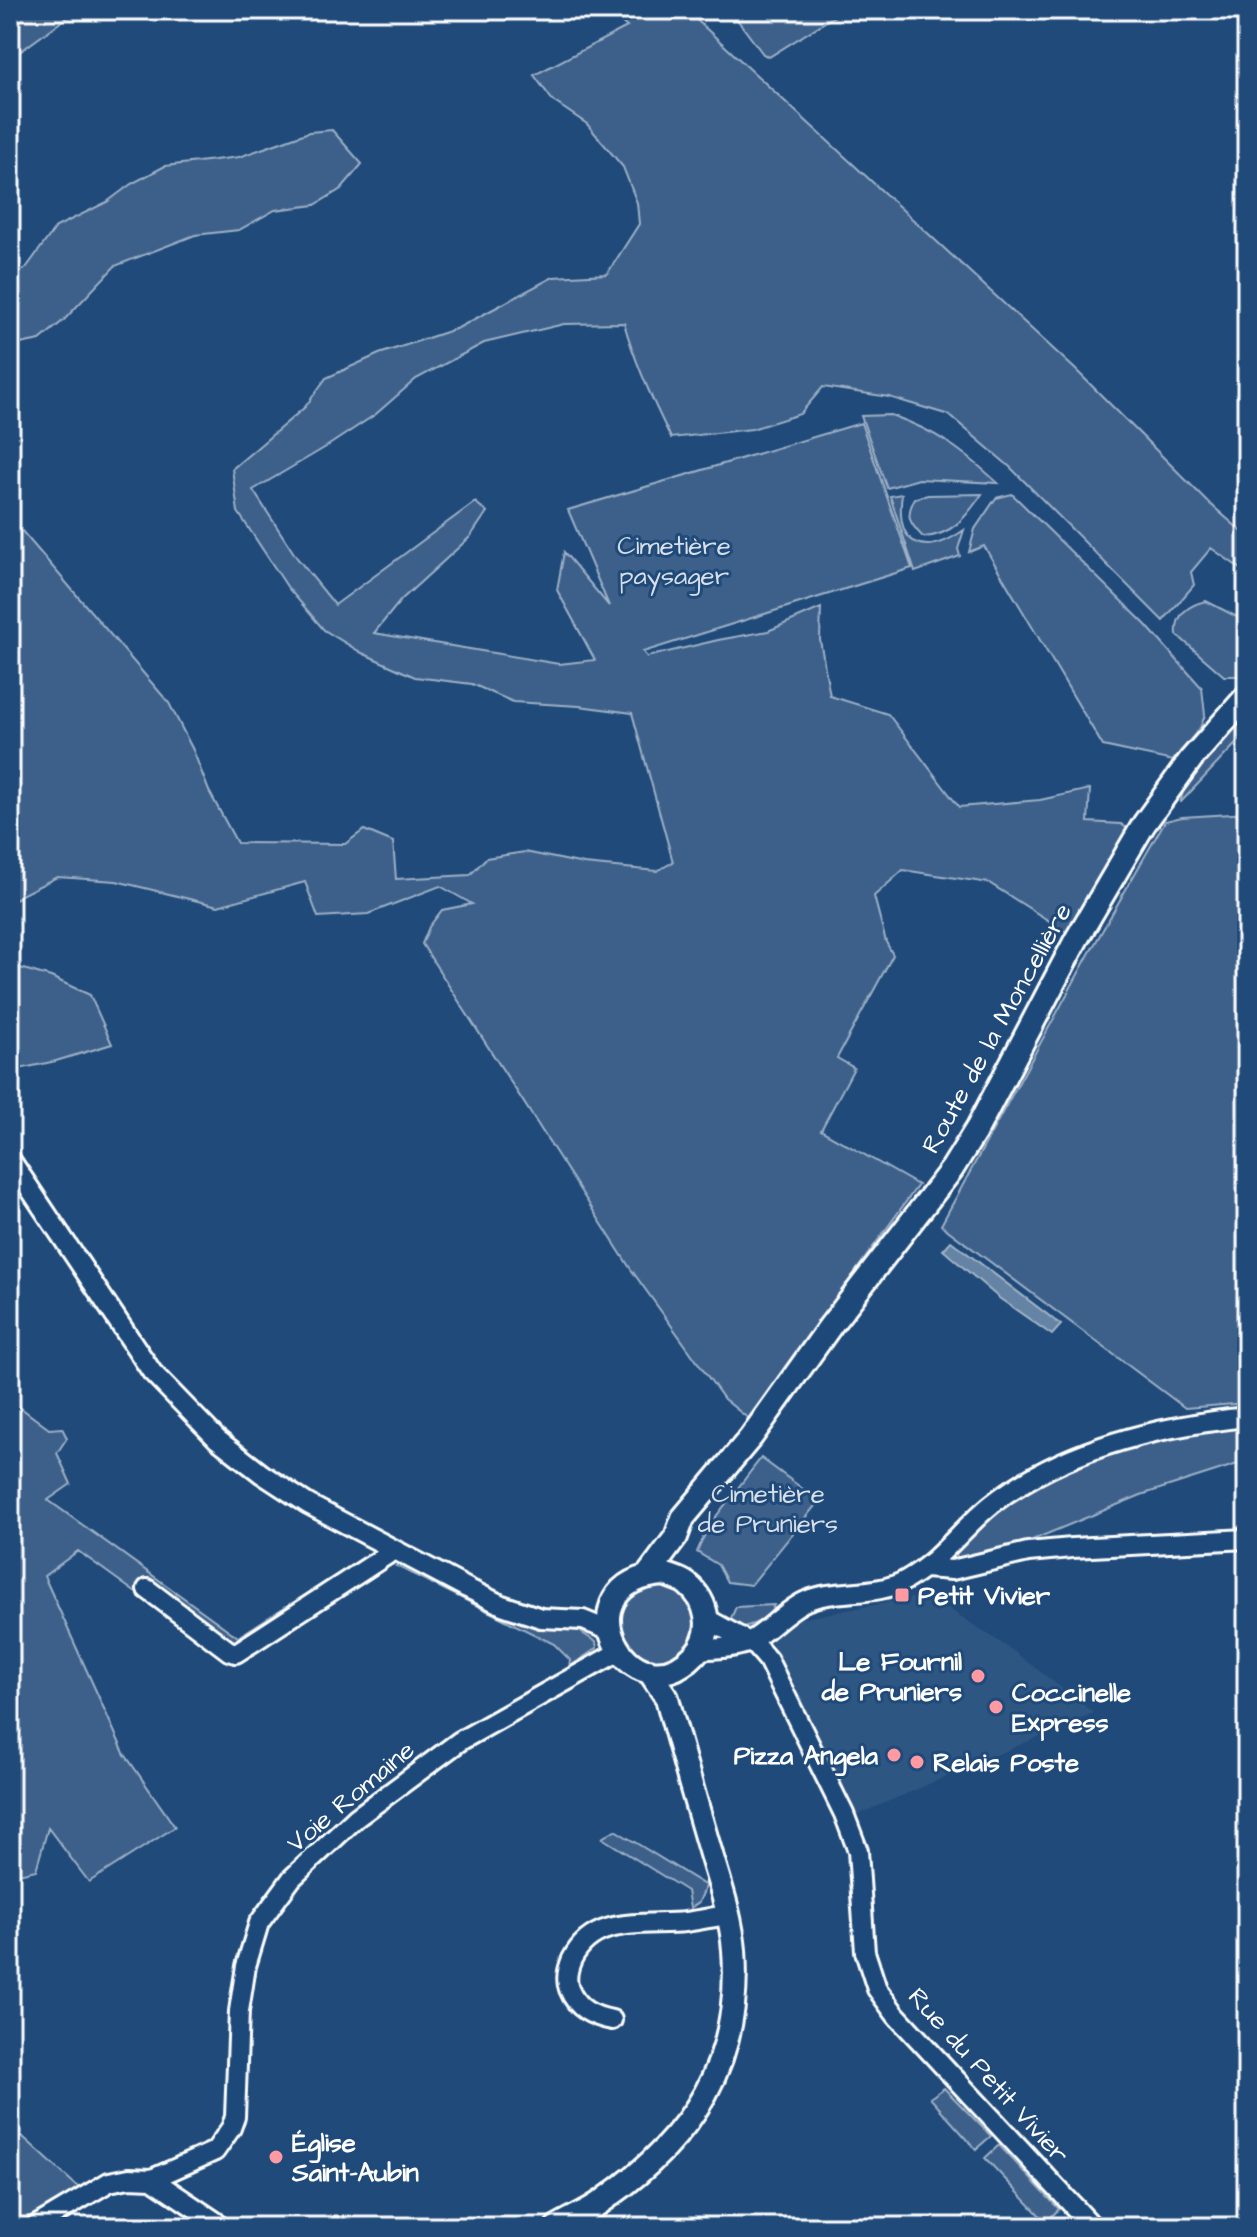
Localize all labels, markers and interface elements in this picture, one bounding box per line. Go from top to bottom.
park label: Cimetière paysager [617,528,731,596]
street label: Route de la Moncellière [913,897,1081,1160]
park label: Cimetière de Pruniers [698,1476,838,1542]
place label: Petit Vivier [918,1578,1051,1614]
marker: Petit Vivier [893,1586,911,1604]
place label: Le Fournil de Pruniers [821,1644,962,1710]
marker: Le Fournil de Pruniers [969,1667,987,1685]
place label: Coccinelle Express [1012,1675,1131,1741]
marker: Coccinelle Express [987,1698,1005,1716]
street label: Voie Romaine [279,1733,422,1861]
place label: Pizza Angela [734,1738,879,1777]
place label: Relais Poste [933,1745,1079,1781]
marker: Pizza Angela [885,1746,903,1764]
marker: Relais Poste [908,1753,926,1771]
street label: Rue du Petit Vivier [900,1980,1077,2171]
place label: Église Saint-Aubin [291,2125,419,2191]
marker: Église Saint-Aubin [267,2148,285,2166]

